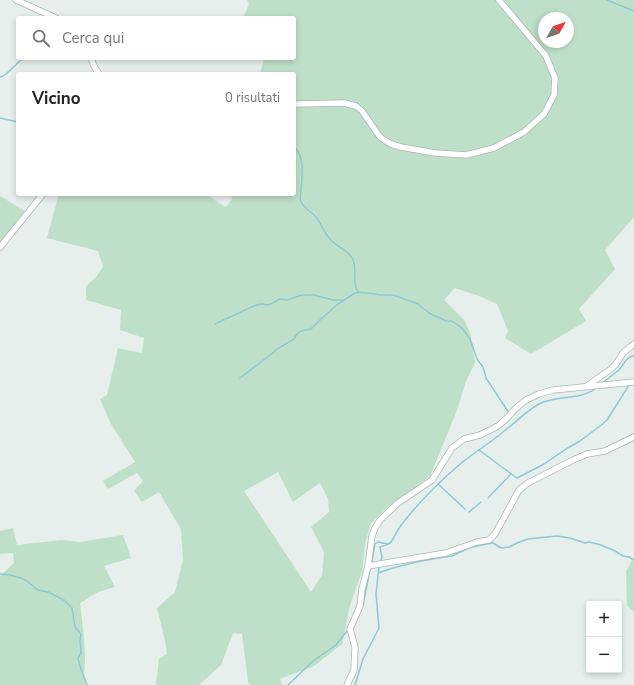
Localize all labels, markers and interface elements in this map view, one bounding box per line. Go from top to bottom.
north arrow [538,12,574,48]
search box [16,16,296,60]
icon: search [30,27,52,49]
text: Cerca qui [62,28,124,48]
text: Vicino [32,87,81,110]
text: 0 risultati [225,89,280,107]
map controls [586,601,622,673]
button: + [586,601,622,637]
button: − [586,637,622,673]

